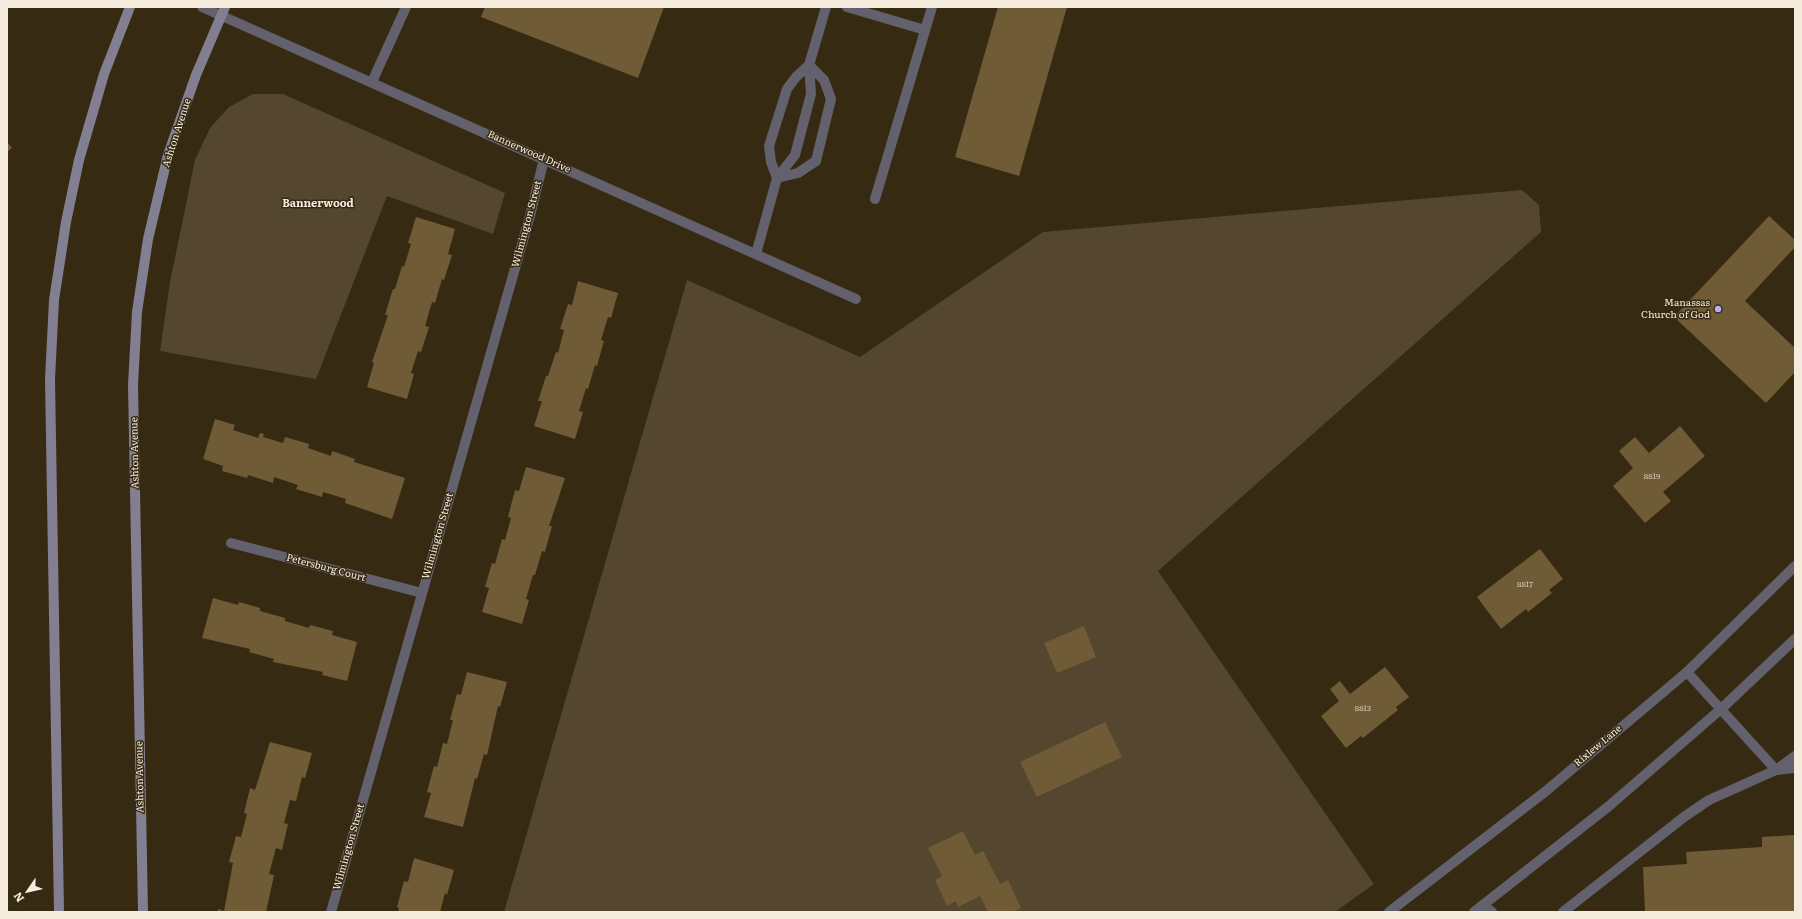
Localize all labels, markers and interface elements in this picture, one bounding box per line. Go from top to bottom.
street label: Ashton Avenue [160,97,194,169]
street label: Bannerwood Drive [486,128,572,176]
street label: Wilmington Street [510,179,544,269]
district label: Bannerwood [282,197,354,211]
place label: Manassas Church of God [1641,297,1710,320]
marker: Manassas Church of God [1713,304,1723,314]
street label: Ashton Avenue [128,417,142,489]
house number: 8819 [1644,472,1660,482]
street label: Wilmington Street [420,491,456,581]
street label: Petersburg Court [285,552,367,584]
house number: 8817 [1517,580,1533,590]
house number: 8813 [1355,704,1371,714]
street label: Rixlew Lane [1572,723,1624,769]
street label: Ashton Avenue [133,741,147,813]
street label: Wilmington Street [331,802,367,892]
north arrow [8,871,48,911]
text: N [9,889,27,906]

